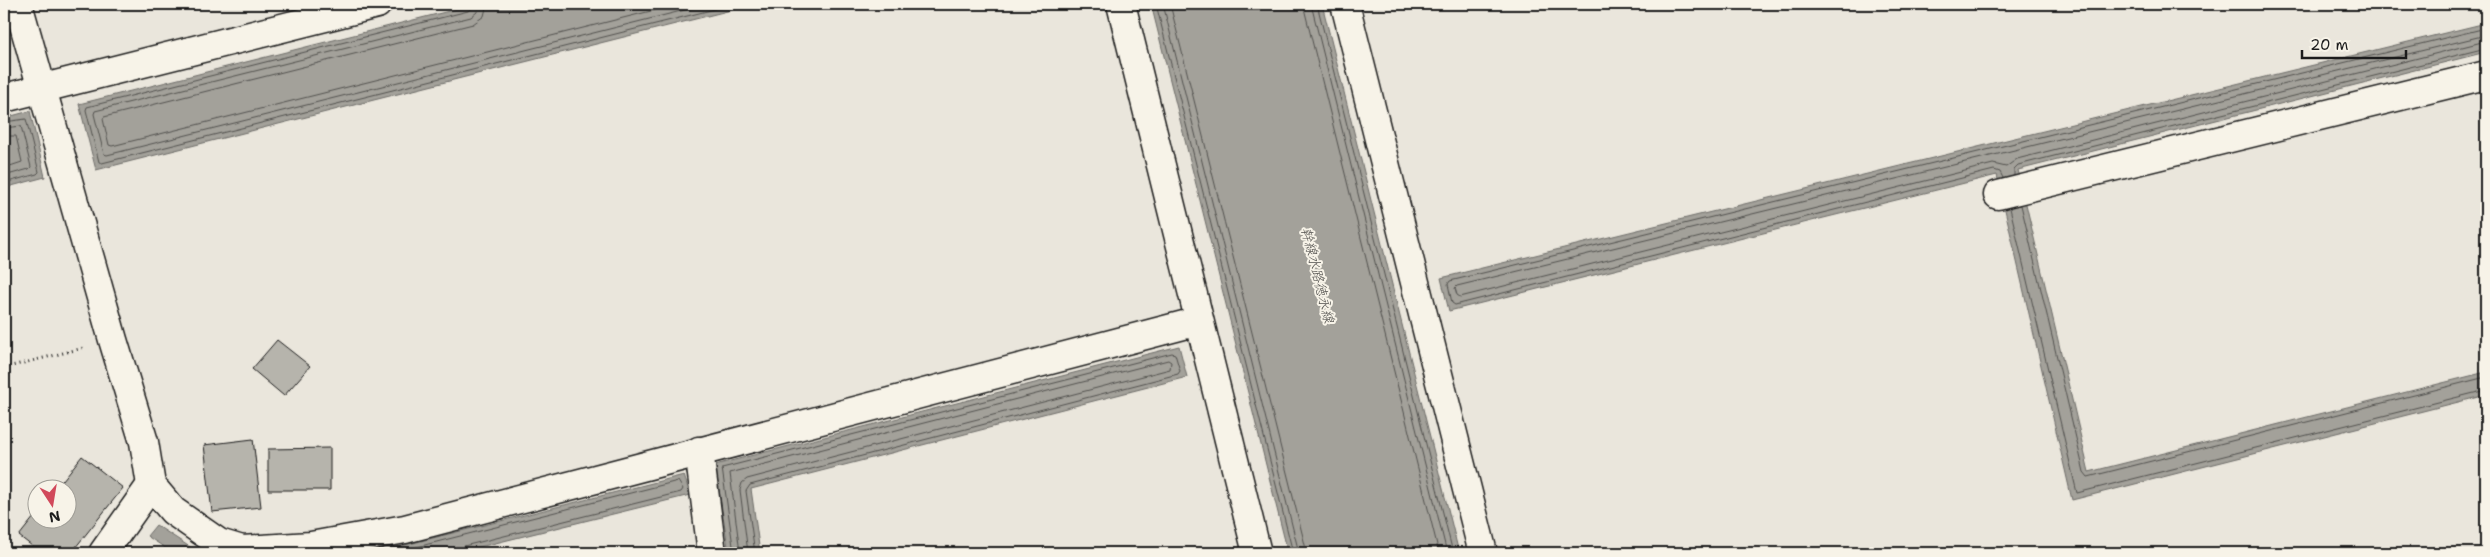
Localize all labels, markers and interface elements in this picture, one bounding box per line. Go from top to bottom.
scale bar [2302,28,2406,60]
text: 20 m [2310,35,2349,55]
water label: 幹線水路徳永線 [1297,225,1339,326]
north arrow [28,480,78,530]
text: N [47,507,62,527]

